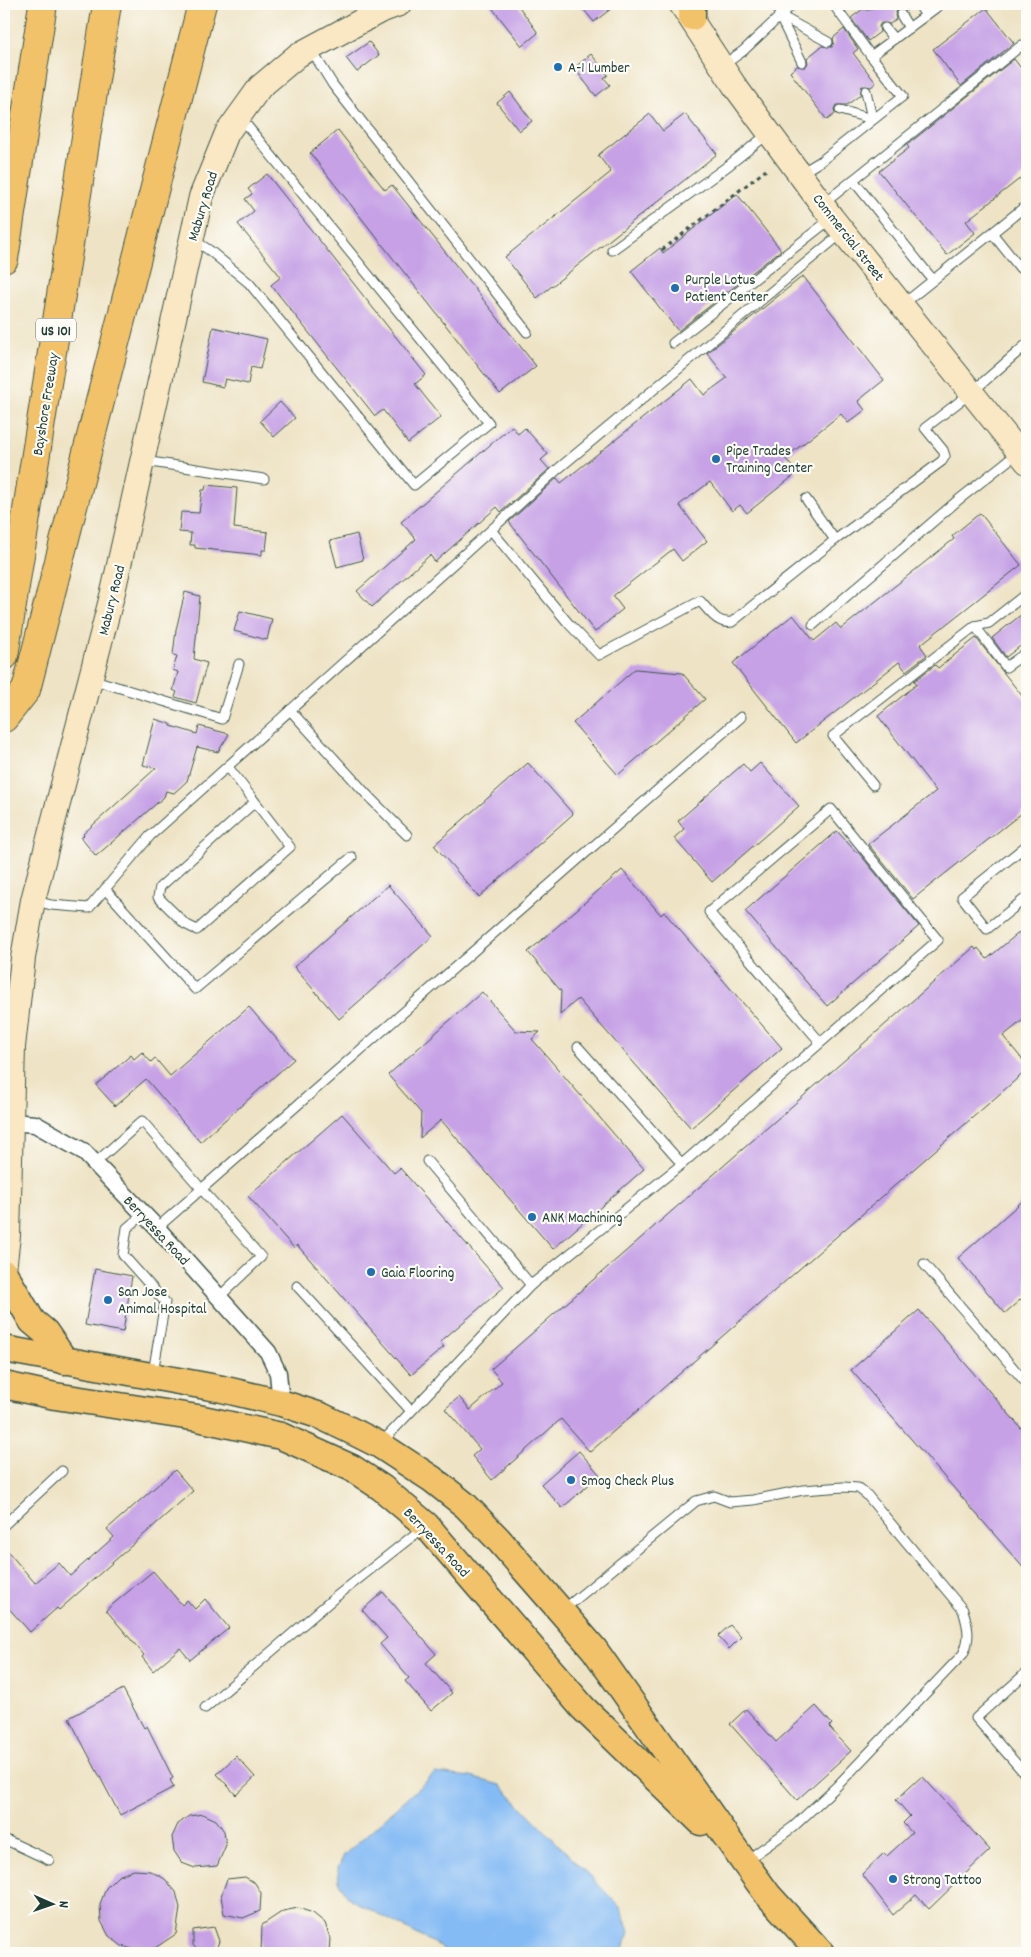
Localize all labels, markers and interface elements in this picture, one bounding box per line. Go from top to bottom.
place label: A-1 Lumber [568,58,630,80]
marker: A-1 Lumber [552,61,564,73]
street label: Mabury Road [183,169,225,244]
street label: Commercial Street [806,190,889,287]
place label: Purple Lotus Patient Center [685,270,769,309]
marker: Purple Lotus Patient Center [669,282,681,294]
road number: US 101 [36,318,76,342]
street label: Bayshore Freeway [28,350,66,457]
place label: Pipe Trades Training Center [726,441,813,480]
marker: Pipe Trades Training Center [710,453,722,465]
street label: Mabury Road [94,563,132,638]
street label: Berryessa Road [117,1191,194,1271]
place label: ANK Machining [542,1208,623,1230]
marker: ANK Machining [526,1211,538,1223]
place label: Gaia Flooring [381,1263,454,1285]
marker: Gaia Flooring [365,1266,377,1278]
place label: San Jose Animal Hospital [118,1282,207,1321]
marker: San Jose Animal Hospital [102,1294,114,1306]
place label: Smog Check Plus [581,1471,674,1493]
marker: Smog Check Plus [565,1474,577,1486]
street label: Berryessa Road [397,1503,474,1583]
place label: Strong Tattoo [903,1870,982,1892]
marker: Strong Tattoo [887,1873,899,1885]
north arrow [28,1880,78,1930]
text: N [53,1901,73,1908]

